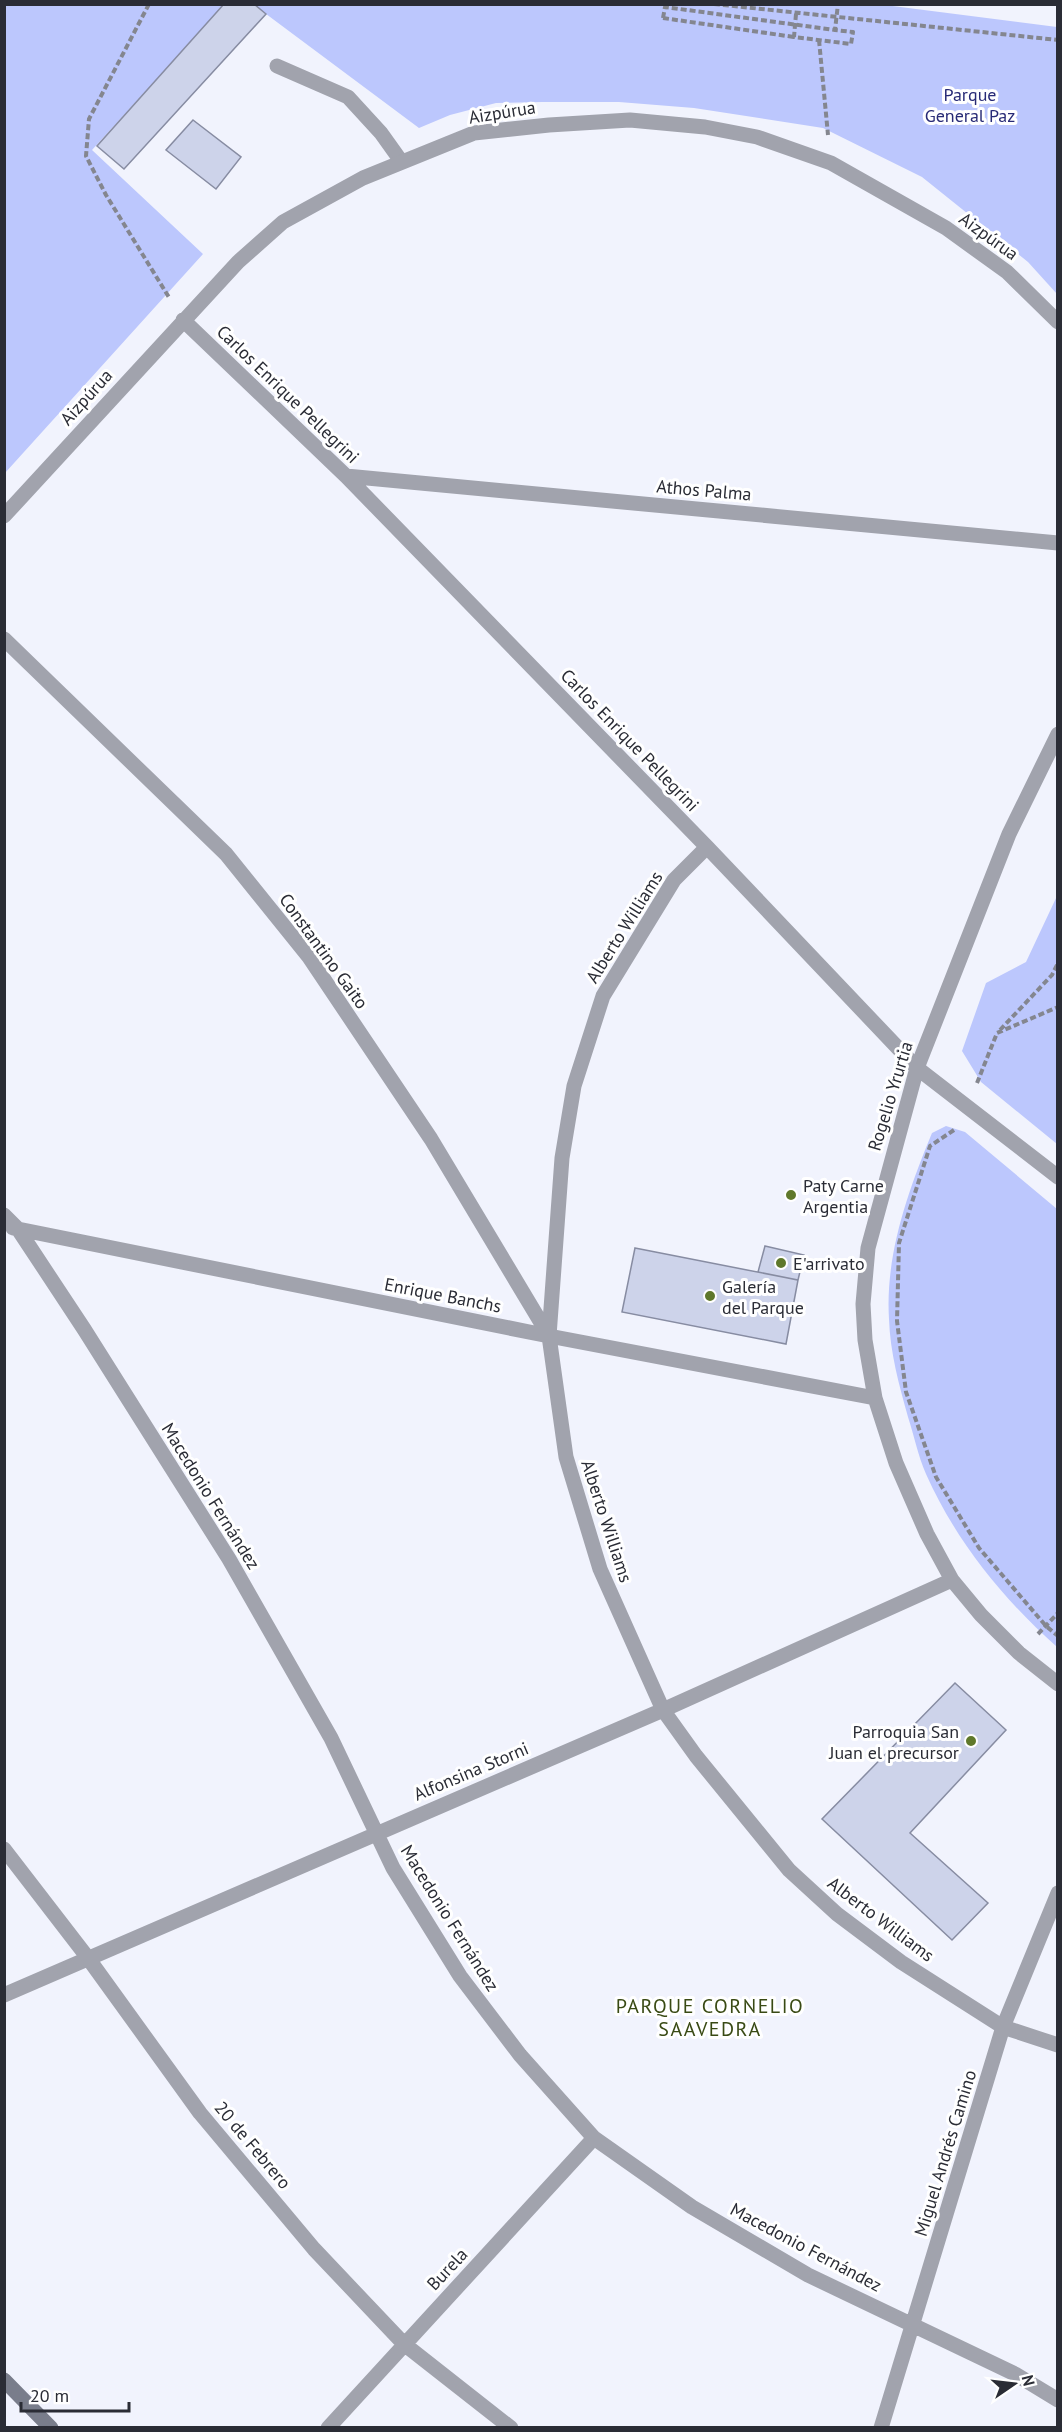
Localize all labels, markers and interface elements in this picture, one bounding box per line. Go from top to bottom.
park label: Parque General Paz [925,83,1015,127]
street label: Aizpúrua [467,95,537,129]
street label: Aizpúrua [955,207,1023,265]
street label: Carlos Enrique Pellegrini [212,320,364,468]
street label: Aizpúrua [55,364,117,430]
street label: Athos Palma [655,474,753,506]
street label: Carlos Enrique Pellegrini [556,664,704,816]
street label: Alberto Williams [580,867,668,987]
street label: Constantino Gaito [274,889,374,1013]
street label: Rogelio Yrurtia [862,1038,918,1154]
place label: Paty Carne Argentia [803,1174,884,1218]
marker: Paty Carne Argentia [784,1188,798,1202]
place label: E'arrivato [793,1252,865,1275]
marker: E'arrivato [774,1256,788,1270]
street label: Enrique Banchs [383,1272,503,1318]
place label: Galería del Parque [722,1275,804,1319]
marker: Galería del Parque [703,1289,717,1303]
street label: Macedonio Fernández [157,1419,265,1573]
street label: Alberto Williams [576,1457,638,1585]
place label: Parroquia San Juan el precursor [828,1720,959,1764]
marker: Parroquia San Juan el precursor [964,1734,978,1748]
street label: Alfonsina Storni [410,1736,532,1806]
street label: Macedonio Fernández [396,1841,504,1995]
street label: Alberto Williams [823,1871,939,1967]
district label: PARQUE CORNELIO SAAVEDRA [616,1993,804,2042]
street label: Miguel Andrés Camino [909,2067,981,2239]
street label: 20 de Febrero [210,2097,296,2193]
street label: Macedonio Fernández [726,2197,886,2297]
street label: Burela [422,2243,472,2295]
north arrow [984,2354,1044,2414]
text: N [1018,2373,1040,2388]
scale bar [21,2375,129,2413]
text: 20 m [30,2384,69,2407]

